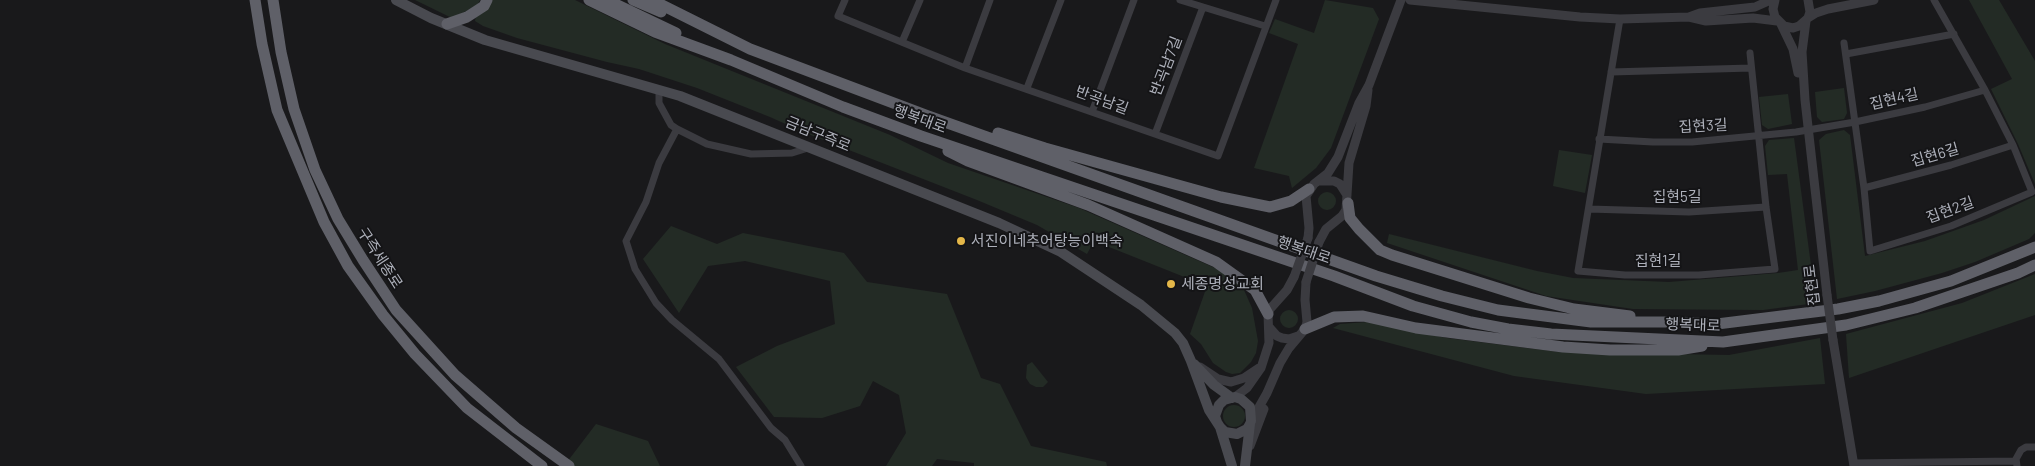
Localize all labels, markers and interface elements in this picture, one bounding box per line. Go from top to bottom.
street label: 반곡남7길 [1146,34,1186,98]
street label: 반곡남길 [1073,82,1131,118]
street label: 집현4길 [1868,85,1920,113]
street label: 행복대로 [891,101,949,137]
street label: 금남구즉로 [783,113,853,155]
street label: 집현3길 [1678,116,1728,136]
street label: 집현6길 [1909,140,1961,170]
street label: 집현5길 [1652,188,1702,206]
street label: 집현2길 [1924,193,1976,227]
street label: 구즉세종로 [354,224,406,292]
place label: 서진이네추어탕능이백숙 [971,232,1123,250]
street label: 행복대로 [1275,233,1333,267]
marker: 서진이네추어탕능이백숙 [955,235,967,247]
street label: 집현1길 [1635,252,1681,270]
street label: 집현로 [1801,263,1823,307]
place label: 세종명성교회 [1181,275,1264,293]
marker: 세종명성교회 [1165,278,1177,290]
street label: 행복대로 [1665,315,1721,335]

